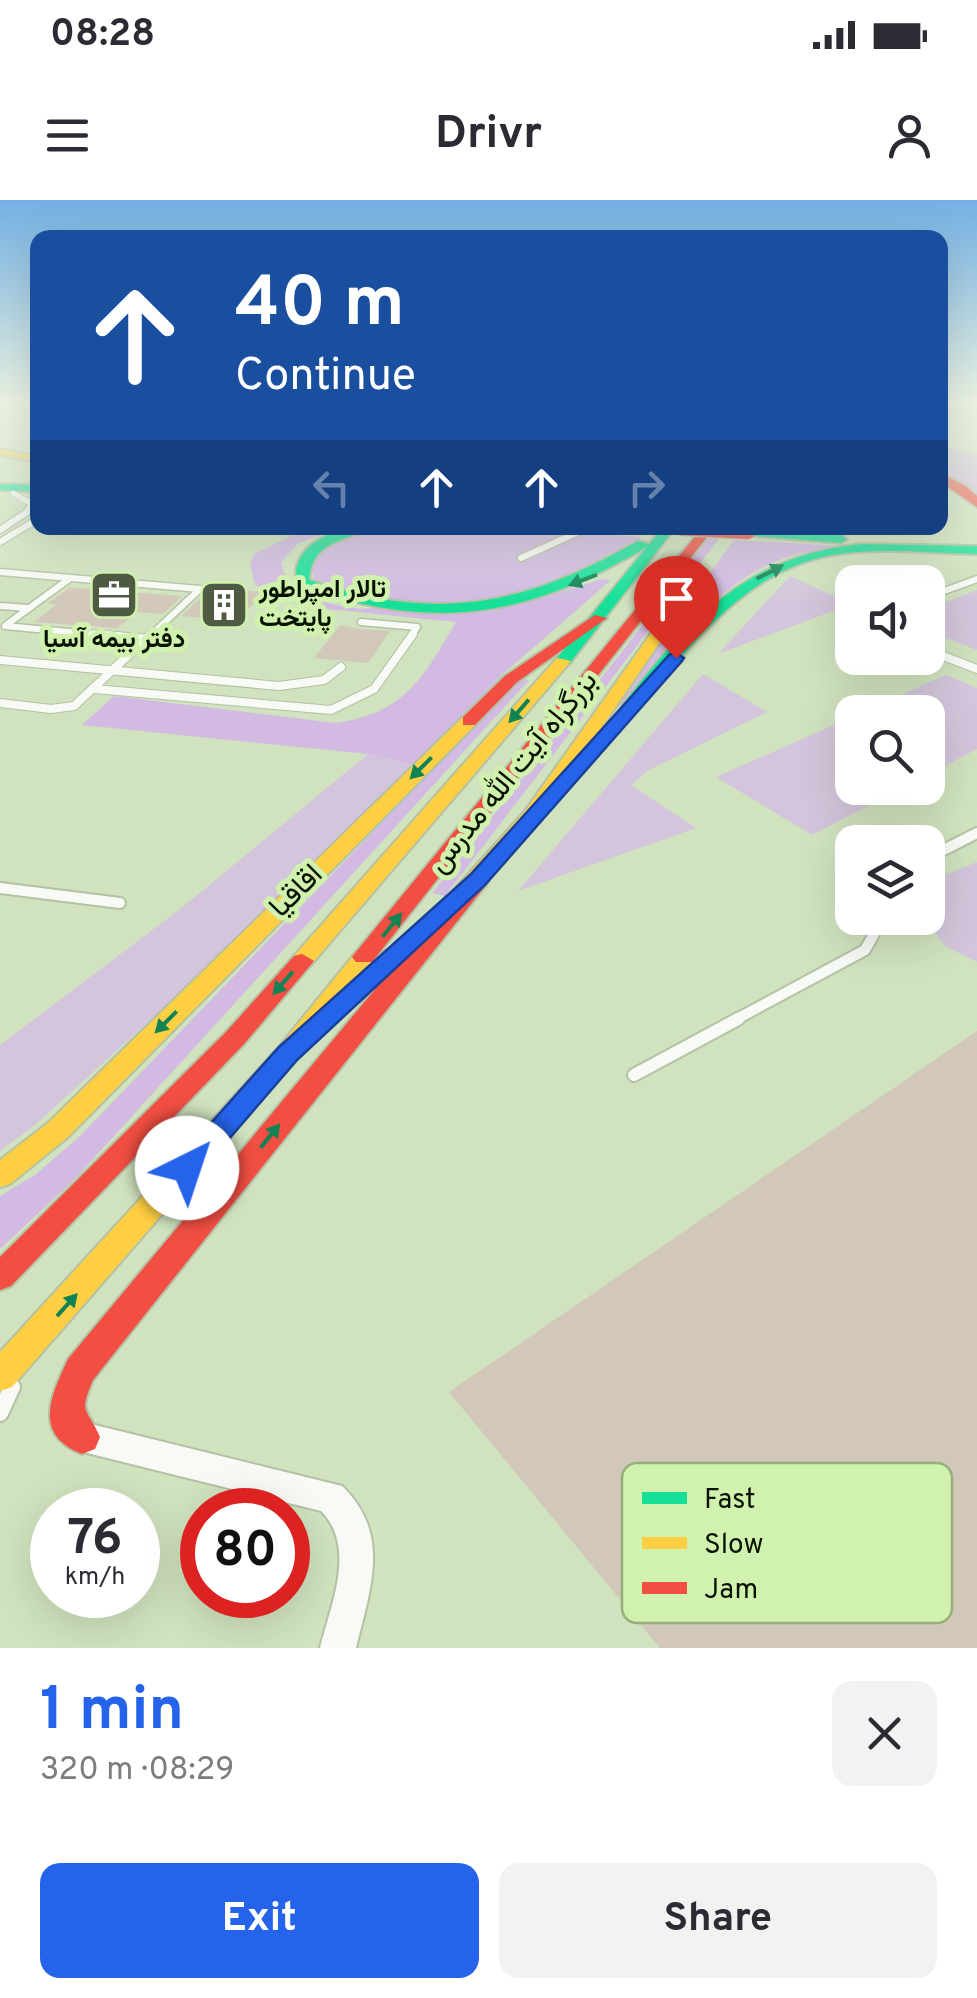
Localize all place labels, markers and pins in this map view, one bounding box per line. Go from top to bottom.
pin [634,556,719,659]
office icon: دفتر بیمه آسیا [88,569,140,621]
place label: تالار امپراطور پایتخت [258,575,386,636]
building icon: تالار امپراطور پایتخت [198,579,250,631]
place label: دفتر بیمه آسیا [43,625,185,657]

